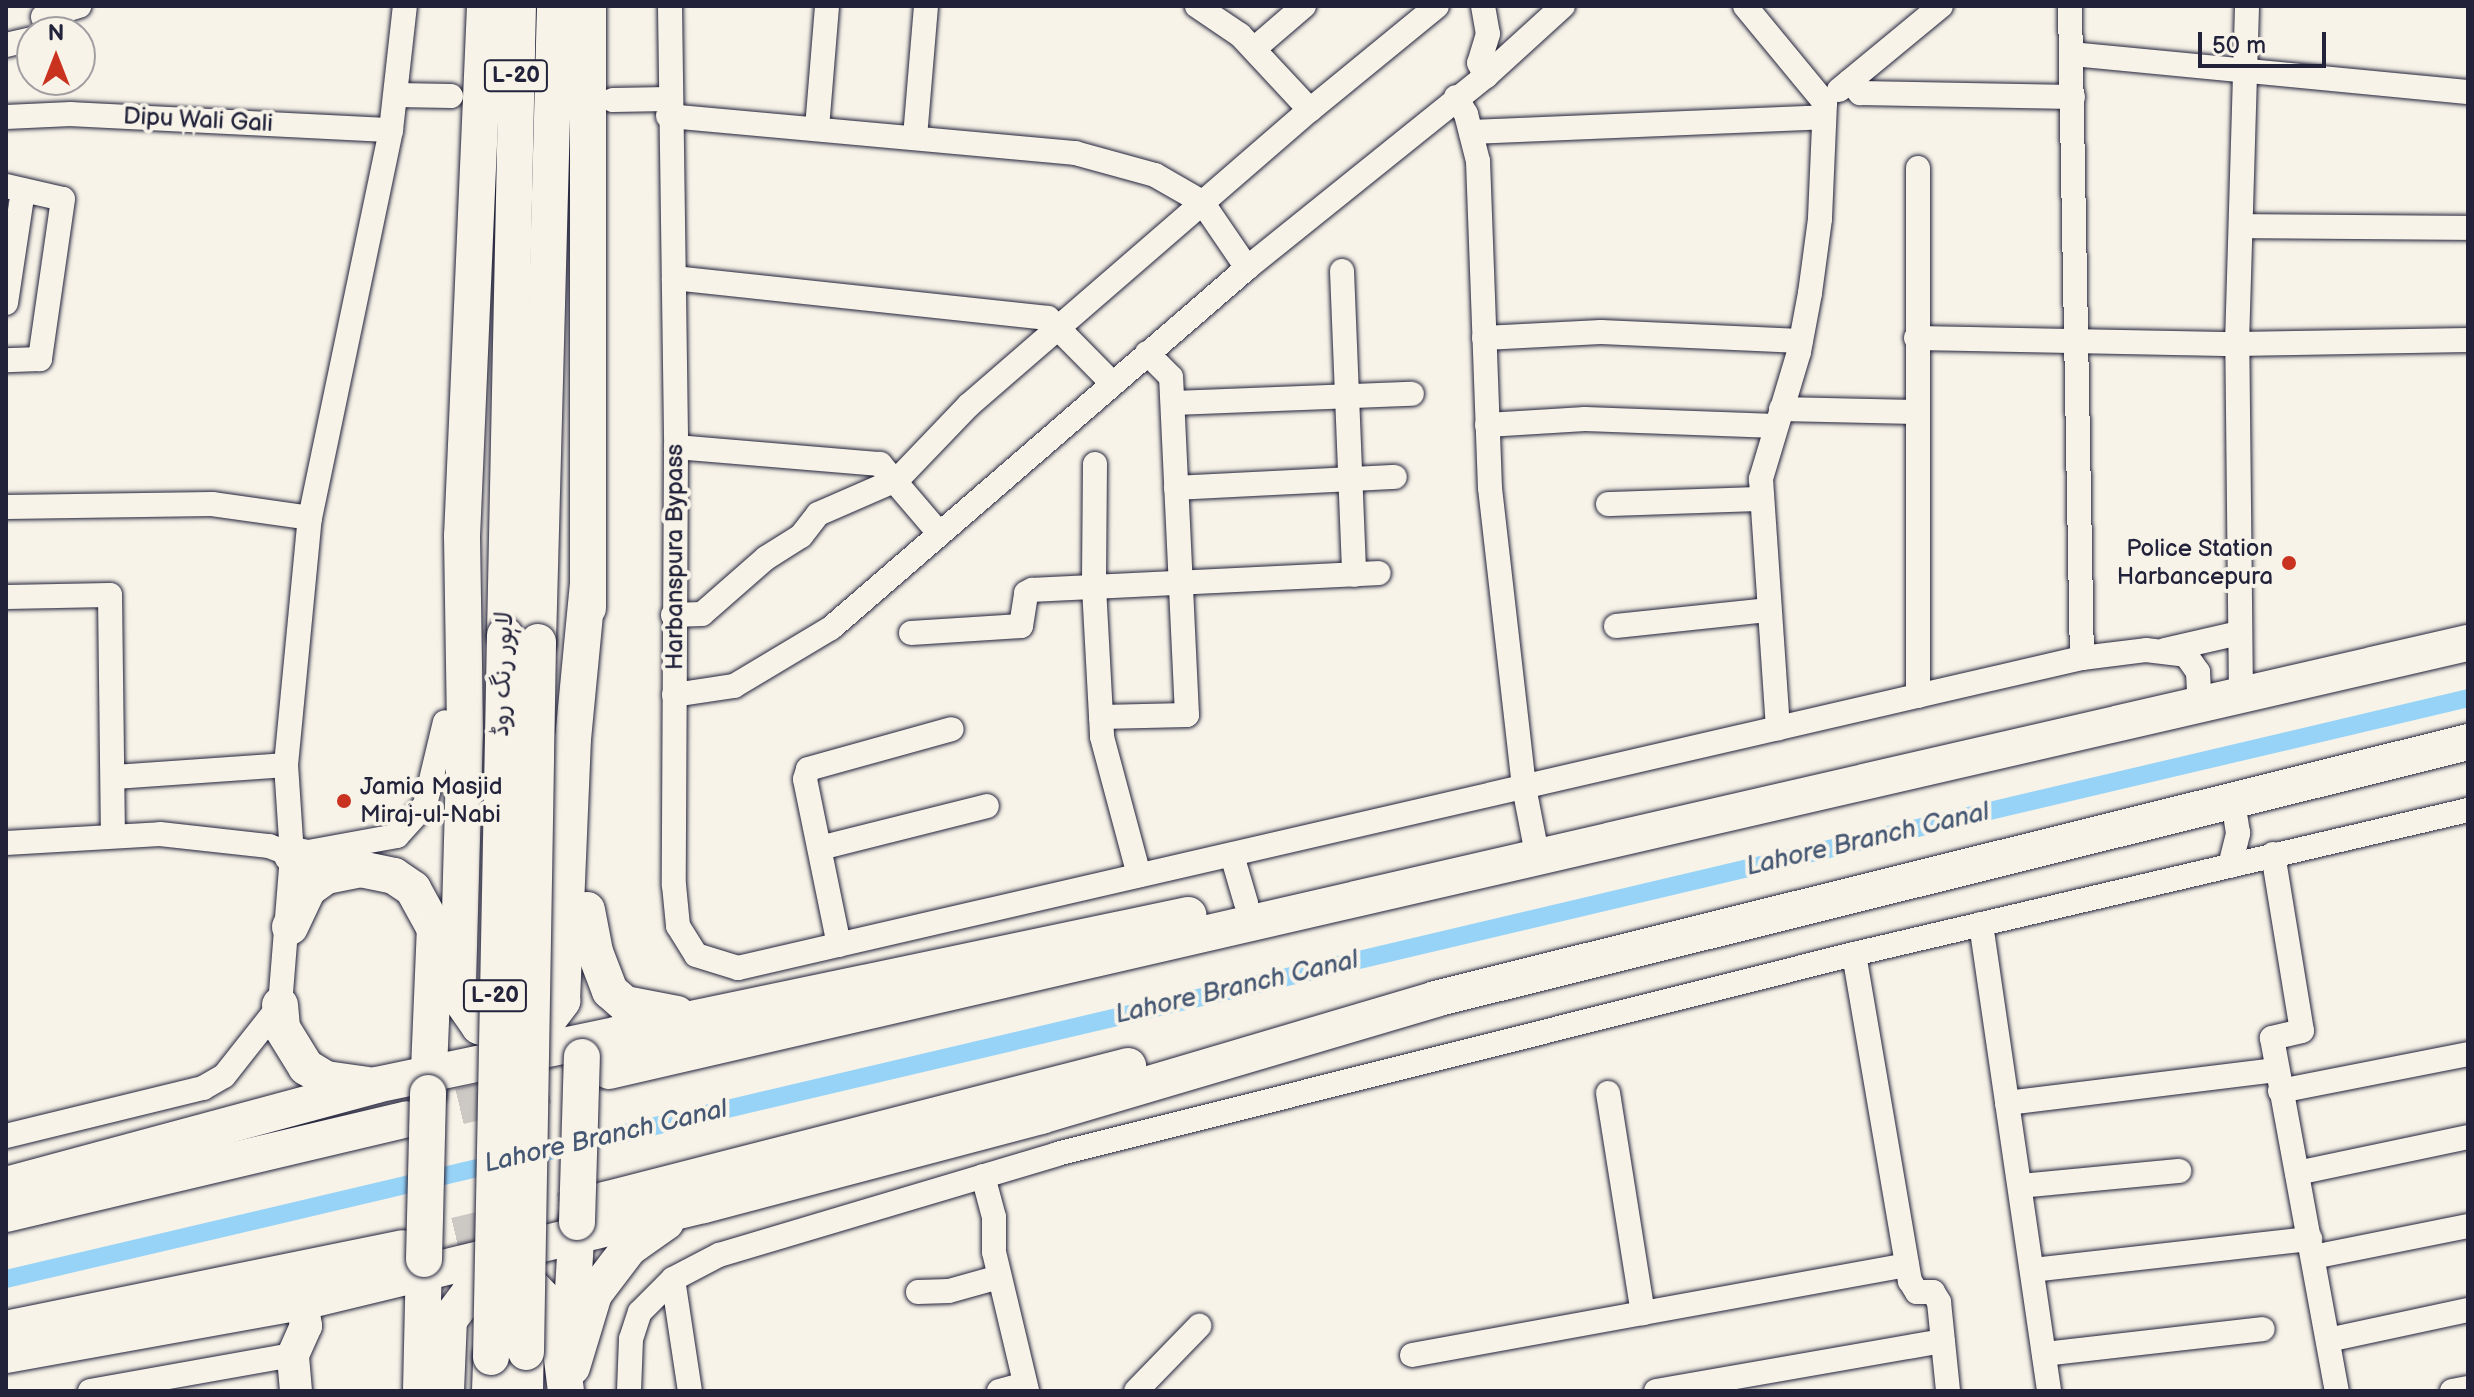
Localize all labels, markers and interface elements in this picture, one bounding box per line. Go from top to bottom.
north arrow [16,16,96,96]
scale bar [2202,16,2330,66]
text: N [48,20,64,47]
text: 50 m [2212,31,2266,60]
road number: L-20 [482,58,550,94]
street label: Dipu Wali Gali [122,102,274,138]
street label: Harbanspura Bypass [661,444,689,670]
place label: Police Station Harbancepura [2117,535,2273,591]
marker: Police Station Harbancepura [2280,554,2298,572]
street label: لاہور رنگ روڈ [486,611,520,737]
place label: Jamia Masjid Miraj-ul-Nabi [360,773,502,829]
marker: Jamia Masjid Miraj-ul-Nabi [335,792,353,810]
water label: Lahore Branch Canal [1743,797,1993,883]
water label: Lahore Branch Canal [1112,945,1362,1031]
road number: L-20 [461,978,529,1014]
water label: Lahore Branch Canal [481,1094,731,1180]

